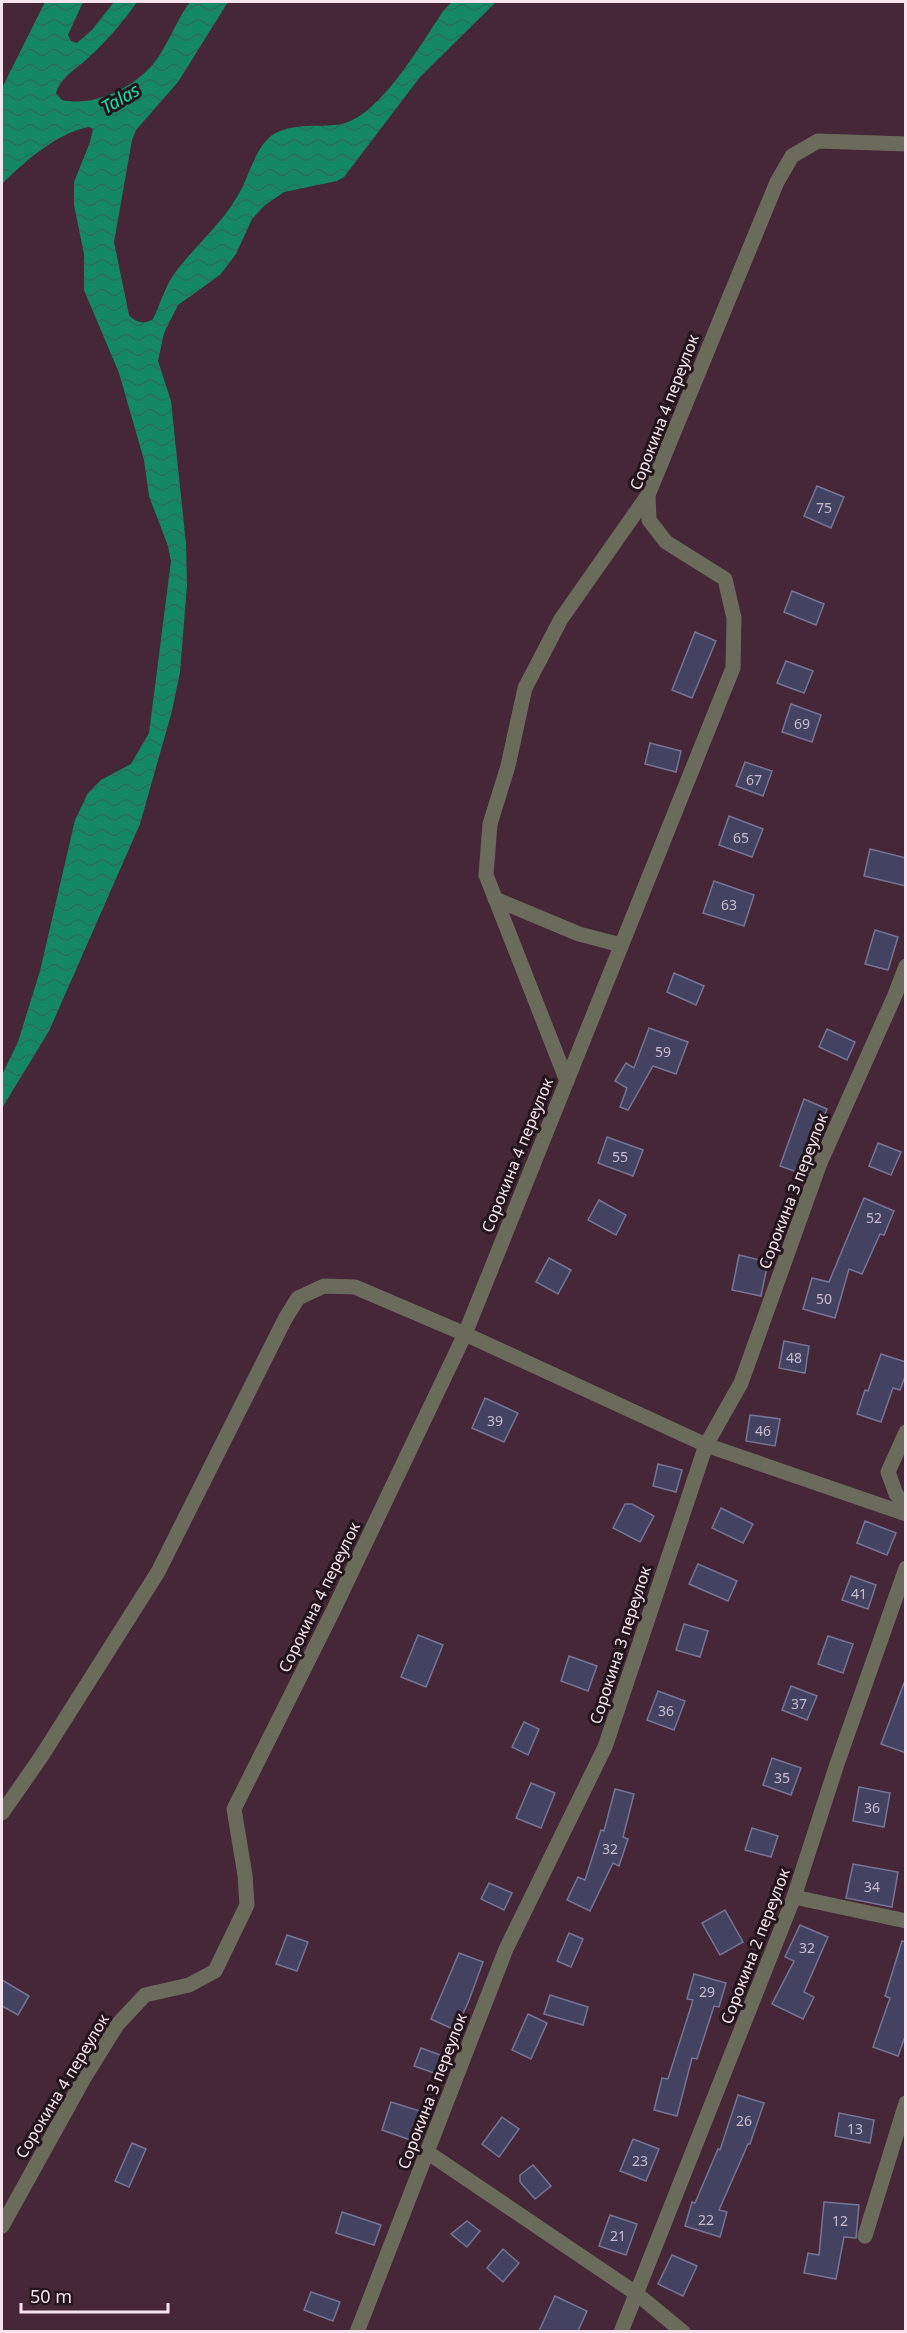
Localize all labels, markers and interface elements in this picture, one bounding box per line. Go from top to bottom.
water label: Talas [96,77,144,119]
street label: Сорокина 4 переулок [624,331,704,493]
house number: 75 [816,498,832,517]
house number: 69 [794,714,810,733]
house number: 67 [746,770,762,789]
house number: 65 [733,828,749,847]
house number: 63 [721,895,737,914]
house number: 59 [655,1042,671,1061]
street label: Сорокина 4 переулок [476,1074,558,1236]
street label: Сорокина 3 переулок [753,1110,833,1272]
house number: 55 [612,1147,628,1166]
house number: 52 [866,1208,882,1227]
house number: 50 [816,1289,832,1308]
house number: 48 [786,1348,802,1367]
house number: 39 [487,1411,503,1430]
house number: 46 [755,1421,771,1440]
street label: Сорокина 4 переулок [273,1518,365,1676]
street label: Сорокина 3 переулок [584,1563,656,1727]
house number: 41 [851,1584,867,1603]
house number: 37 [791,1694,807,1713]
house number: 36 [658,1701,674,1720]
house number: 35 [774,1768,790,1787]
house number: 36 [864,1798,880,1817]
house number: 32 [602,1839,618,1858]
street label: Сорокина 2 переулок [715,1865,795,2027]
house number: 34 [864,1877,880,1896]
house number: 32 [799,1938,815,1957]
house number: 29 [699,1982,715,2001]
street label: Сорокина 4 переулок [10,2009,114,2162]
street label: Сорокина 3 переулок [392,2010,472,2172]
house number: 26 [736,2111,752,2130]
house number: 13 [847,2119,863,2138]
house number: 23 [632,2151,648,2170]
house number: 22 [698,2210,714,2229]
house number: 12 [832,2211,848,2230]
house number: 21 [610,2226,626,2245]
scale bar [21,2276,168,2314]
text: 50 m [30,2284,72,2308]

